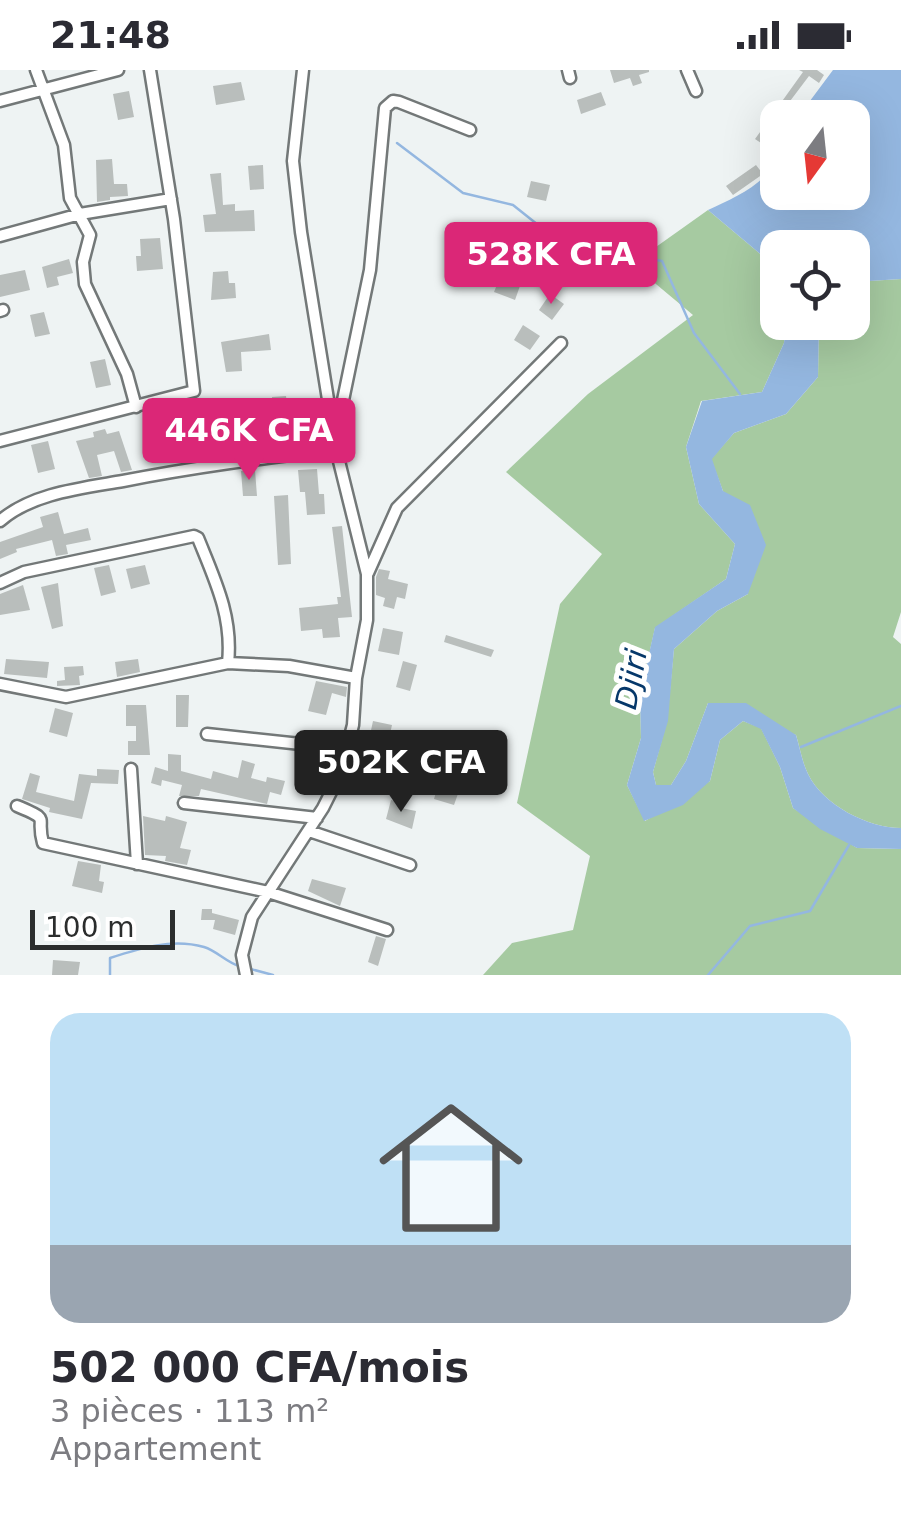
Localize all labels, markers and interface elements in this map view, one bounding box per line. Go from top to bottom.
text: 21:48 [50,13,171,57]
north arrow [760,100,870,210]
map controls [760,100,870,340]
pin: 528K CFA [448,222,654,307]
button: locate [760,230,870,340]
text: 528K CFA [466,235,636,273]
pin: 446K CFA [146,398,352,483]
text: 446K CFA [164,411,334,449]
water label: Djiri [608,645,654,712]
pin: 502K CFA [298,730,504,815]
text: 502K CFA [316,743,486,781]
scale bar [30,905,175,950]
text: 100 m [45,911,135,944]
icon: home [361,1078,541,1258]
text: 502 000 CFA/mois [50,1343,469,1392]
text: 3 pièces · 113 m² [50,1392,329,1430]
text: Appartement [50,1430,261,1468]

